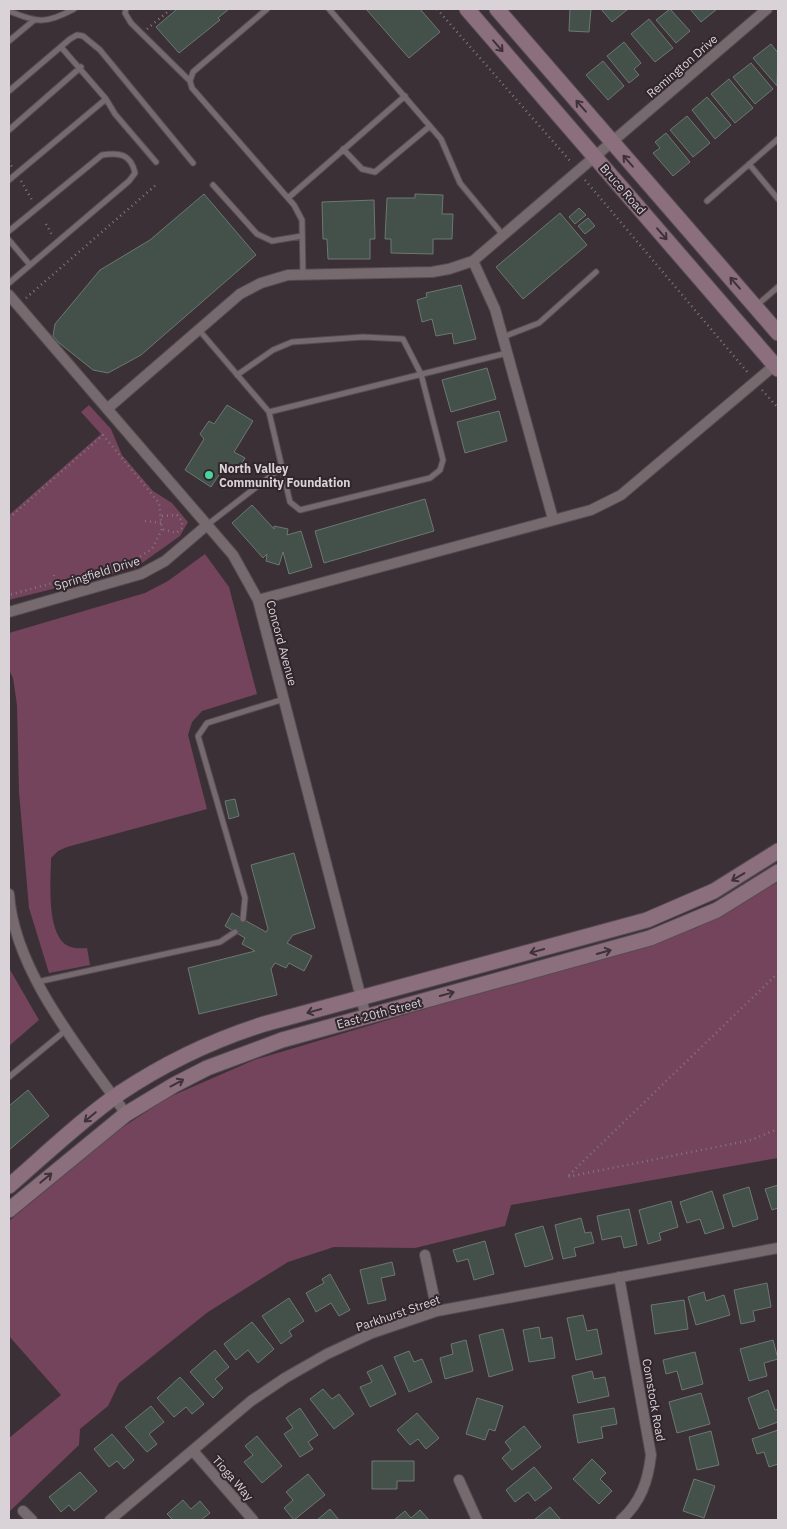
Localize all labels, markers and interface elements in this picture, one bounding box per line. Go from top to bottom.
street label: Remington Drive [643,31,721,101]
one-way arrow [493,39,504,52]
one-way arrow [575,99,586,112]
one-way arrow [623,154,634,167]
street label: Bruce Road [597,161,649,217]
one-way arrow [656,228,668,241]
one-way arrow [730,277,741,290]
place label: North Valley Community Foundation [219,461,350,490]
marker: North Valley Community Foundation [203,469,215,481]
street label: Springfield Drive [52,553,142,593]
street label: Concord Avenue [263,599,301,688]
one-way arrow [731,873,745,883]
one-way arrow [596,946,612,956]
one-way arrow [529,947,545,957]
one-way arrow [439,989,455,999]
street label: East 20th Street [335,994,423,1032]
one-way arrow [306,1007,322,1016]
one-way arrow [170,1078,185,1088]
one-way arrow [84,1111,97,1122]
one-way arrow [39,1173,52,1184]
street label: Parkhurst Street [354,1292,442,1334]
street label: Comstock Road [639,1357,669,1443]
street label: Tioga Way [209,1452,257,1504]

